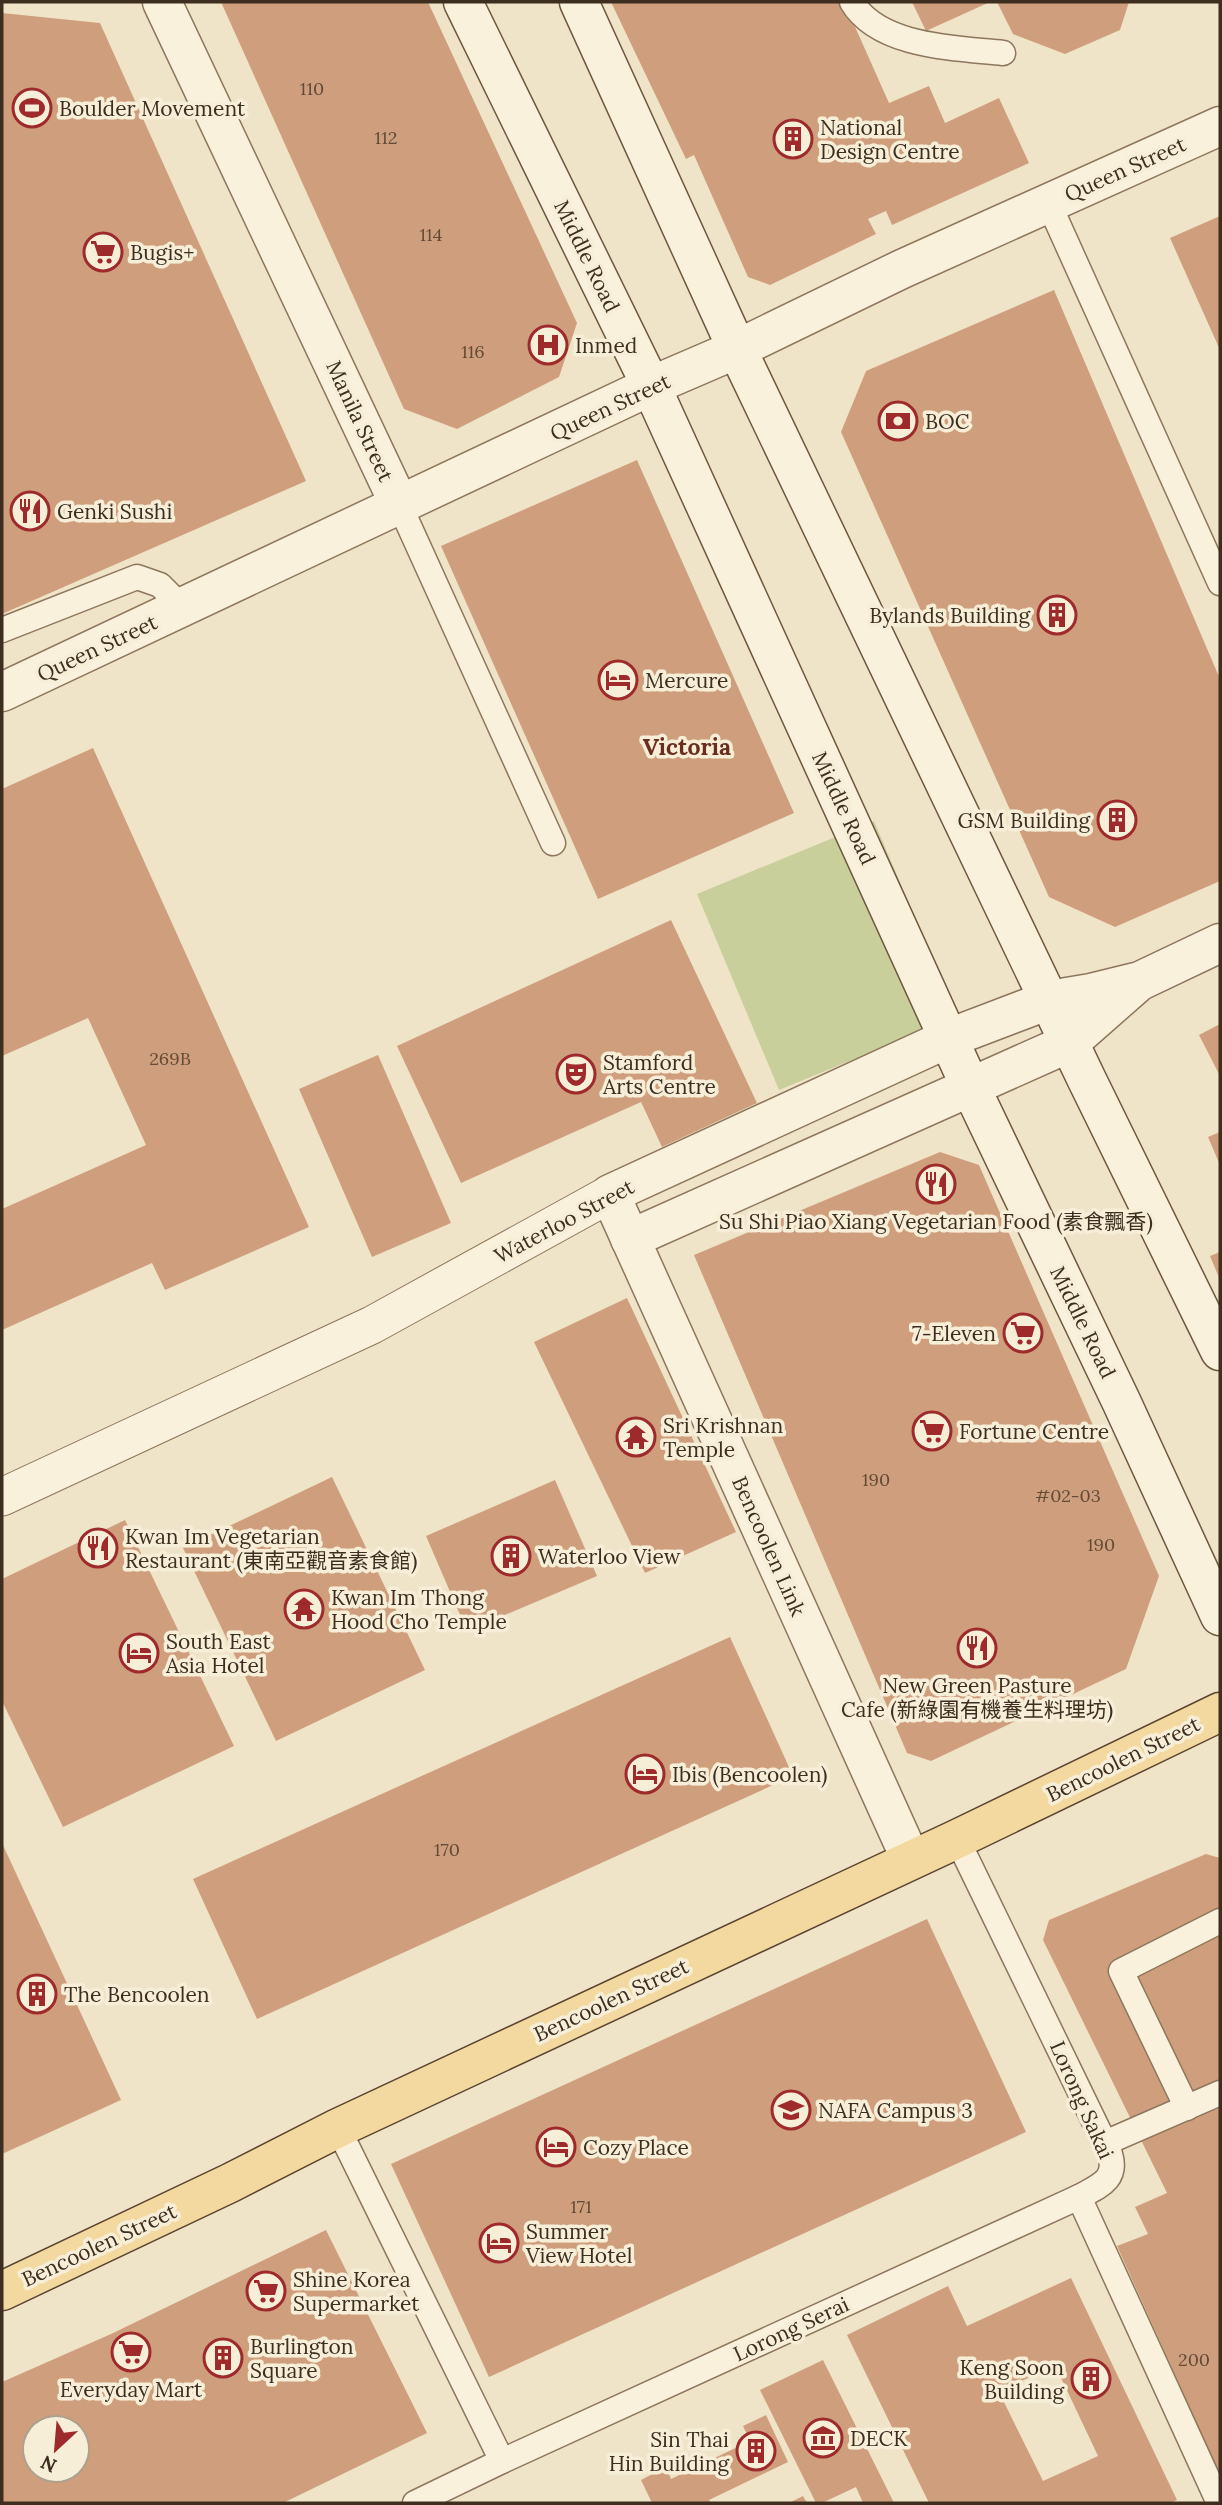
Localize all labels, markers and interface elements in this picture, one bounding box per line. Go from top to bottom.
house number: 110 [300,77,324,100]
sports icon: Boulder Movement [11,87,53,129]
place label: Boulder Movement [59,95,246,122]
place label: National Design Centre [820,114,960,165]
building icon: National Design Centre [772,118,814,160]
house number: 112 [375,126,397,149]
street label: Queen Street [1060,130,1191,208]
street label: Middle Road [548,195,626,317]
house number: 114 [420,223,443,246]
supermarket icon: Bugis+ [82,231,124,273]
place label: Bugis+ [130,239,194,266]
hospital icon: Inmed [527,324,569,366]
place label: Inmed [575,332,637,359]
house number: 116 [461,340,485,363]
street label: Manila Street [320,356,400,487]
street label: Queen Street [546,367,675,447]
bank icon: BOC [877,400,919,442]
place label: BOC [925,408,970,435]
restaurant icon: Genki Sushi [9,490,51,532]
place label: Genki Sushi [57,498,172,525]
building icon: Bylands Building [1036,594,1078,636]
place label: Bylands Building [869,602,1030,629]
street label: Queen Street [33,608,162,688]
hotel icon: Mercure [597,659,639,701]
place label: Mercure [645,667,729,694]
district label: Victoria [643,732,731,761]
street label: Middle Road [806,747,882,869]
building icon: GSM Building [1096,799,1138,841]
place label: GSM Building [957,807,1090,834]
house number: 269B [149,1047,191,1070]
place label: Stamford Arts Centre [602,1049,716,1100]
theatre icon: Stamford Arts Centre [555,1053,597,1095]
restaurant icon: Su Shi Piao Xiang Vegetarian Food (素食飄香) [915,1163,957,1205]
street label: Waterloo Street [489,1172,639,1269]
place label: Su Shi Piao Xiang Vegetarian Food (素食飄香) [719,1208,1153,1235]
street label: Middle Road [1044,1261,1122,1383]
supermarket icon: 7-Eleven [1002,1312,1044,1354]
place label: 7-Eleven [912,1320,996,1347]
supermarket icon: Fortune Centre [911,1410,953,1452]
place label: Sri Krishnan Temple [663,1412,784,1463]
temple icon: Sri Krishnan Temple [615,1416,657,1458]
place label: Fortune Centre [959,1418,1109,1445]
house number: 190 [862,1468,890,1491]
street label: Bencoolen Link [726,1472,812,1621]
house number: #02-03 [1035,1484,1101,1507]
place label: Kwan Im Vegetarian Restaurant (東南亞觀音素食館) [125,1523,417,1574]
restaurant icon: Kwan Im Vegetarian Restaurant (東南亞觀音素食館) [77,1527,119,1569]
house number: 190 [1087,1533,1115,1556]
building icon: Waterloo View [490,1535,532,1577]
place label: Waterloo View [538,1543,681,1570]
place label: Kwan Im Thong Hood Cho Temple [331,1584,507,1635]
temple icon: Kwan Im Thong Hood Cho Temple [283,1588,325,1630]
restaurant icon: New Green Pasture Cafe (新綠園有機養生料理坊) [956,1627,998,1669]
place label: South East Asia Hotel [165,1628,272,1679]
hotel icon: South East Asia Hotel [118,1632,160,1674]
place label: New Green Pasture Cafe (新綠園有機養生料理坊) [841,1672,1113,1723]
street label: Bencoolen Street [1042,1710,1205,1808]
hotel icon: Ibis (Bencoolen) [624,1753,666,1795]
place label: Ibis (Bencoolen) [672,1761,827,1788]
house number: 170 [434,1838,460,1861]
street label: Bencoolen Street [529,1952,693,2048]
building icon: The Bencoolen [16,1973,58,2015]
place label: The Bencoolen [64,1981,210,2008]
street label: Lorong Sakai [1044,2037,1120,2163]
school or university icon: NAFA Campus 3 [770,2089,812,2131]
place label: NAFA Campus 3 [818,2097,973,2124]
hotel icon: Cozy Place [535,2126,577,2168]
place label: Cozy Place [583,2134,689,2161]
house number: 171 [570,2195,592,2218]
street label: Bencoolen Street [17,2197,181,2293]
place label: Summer View Hotel [525,2218,632,2269]
hotel icon: Summer View Hotel [478,2222,520,2264]
place label: Shine Korea Supermarket [293,2266,420,2317]
supermarket icon: Shine Korea Supermarket [245,2270,287,2312]
street label: Lorong Serai [729,2290,853,2368]
supermarket icon: Everyday Mart [110,2331,152,2373]
place label: Burlington Square [250,2333,354,2384]
building icon: Burlington Square [202,2337,244,2379]
house number: 200 [1178,2348,1210,2371]
place label: Keng Soon Building [959,2354,1064,2405]
building icon: Keng Soon Building [1070,2358,1112,2400]
place label: Everyday Mart [60,2376,203,2403]
north arrow [21,2414,91,2484]
museum icon: DECK [802,2417,844,2459]
place label: DECK [850,2425,908,2452]
place label: Sin Thai Hin Building [609,2426,729,2477]
building icon: Sin Thai Hin Building [735,2430,777,2472]
text: N [36,2450,60,2478]

